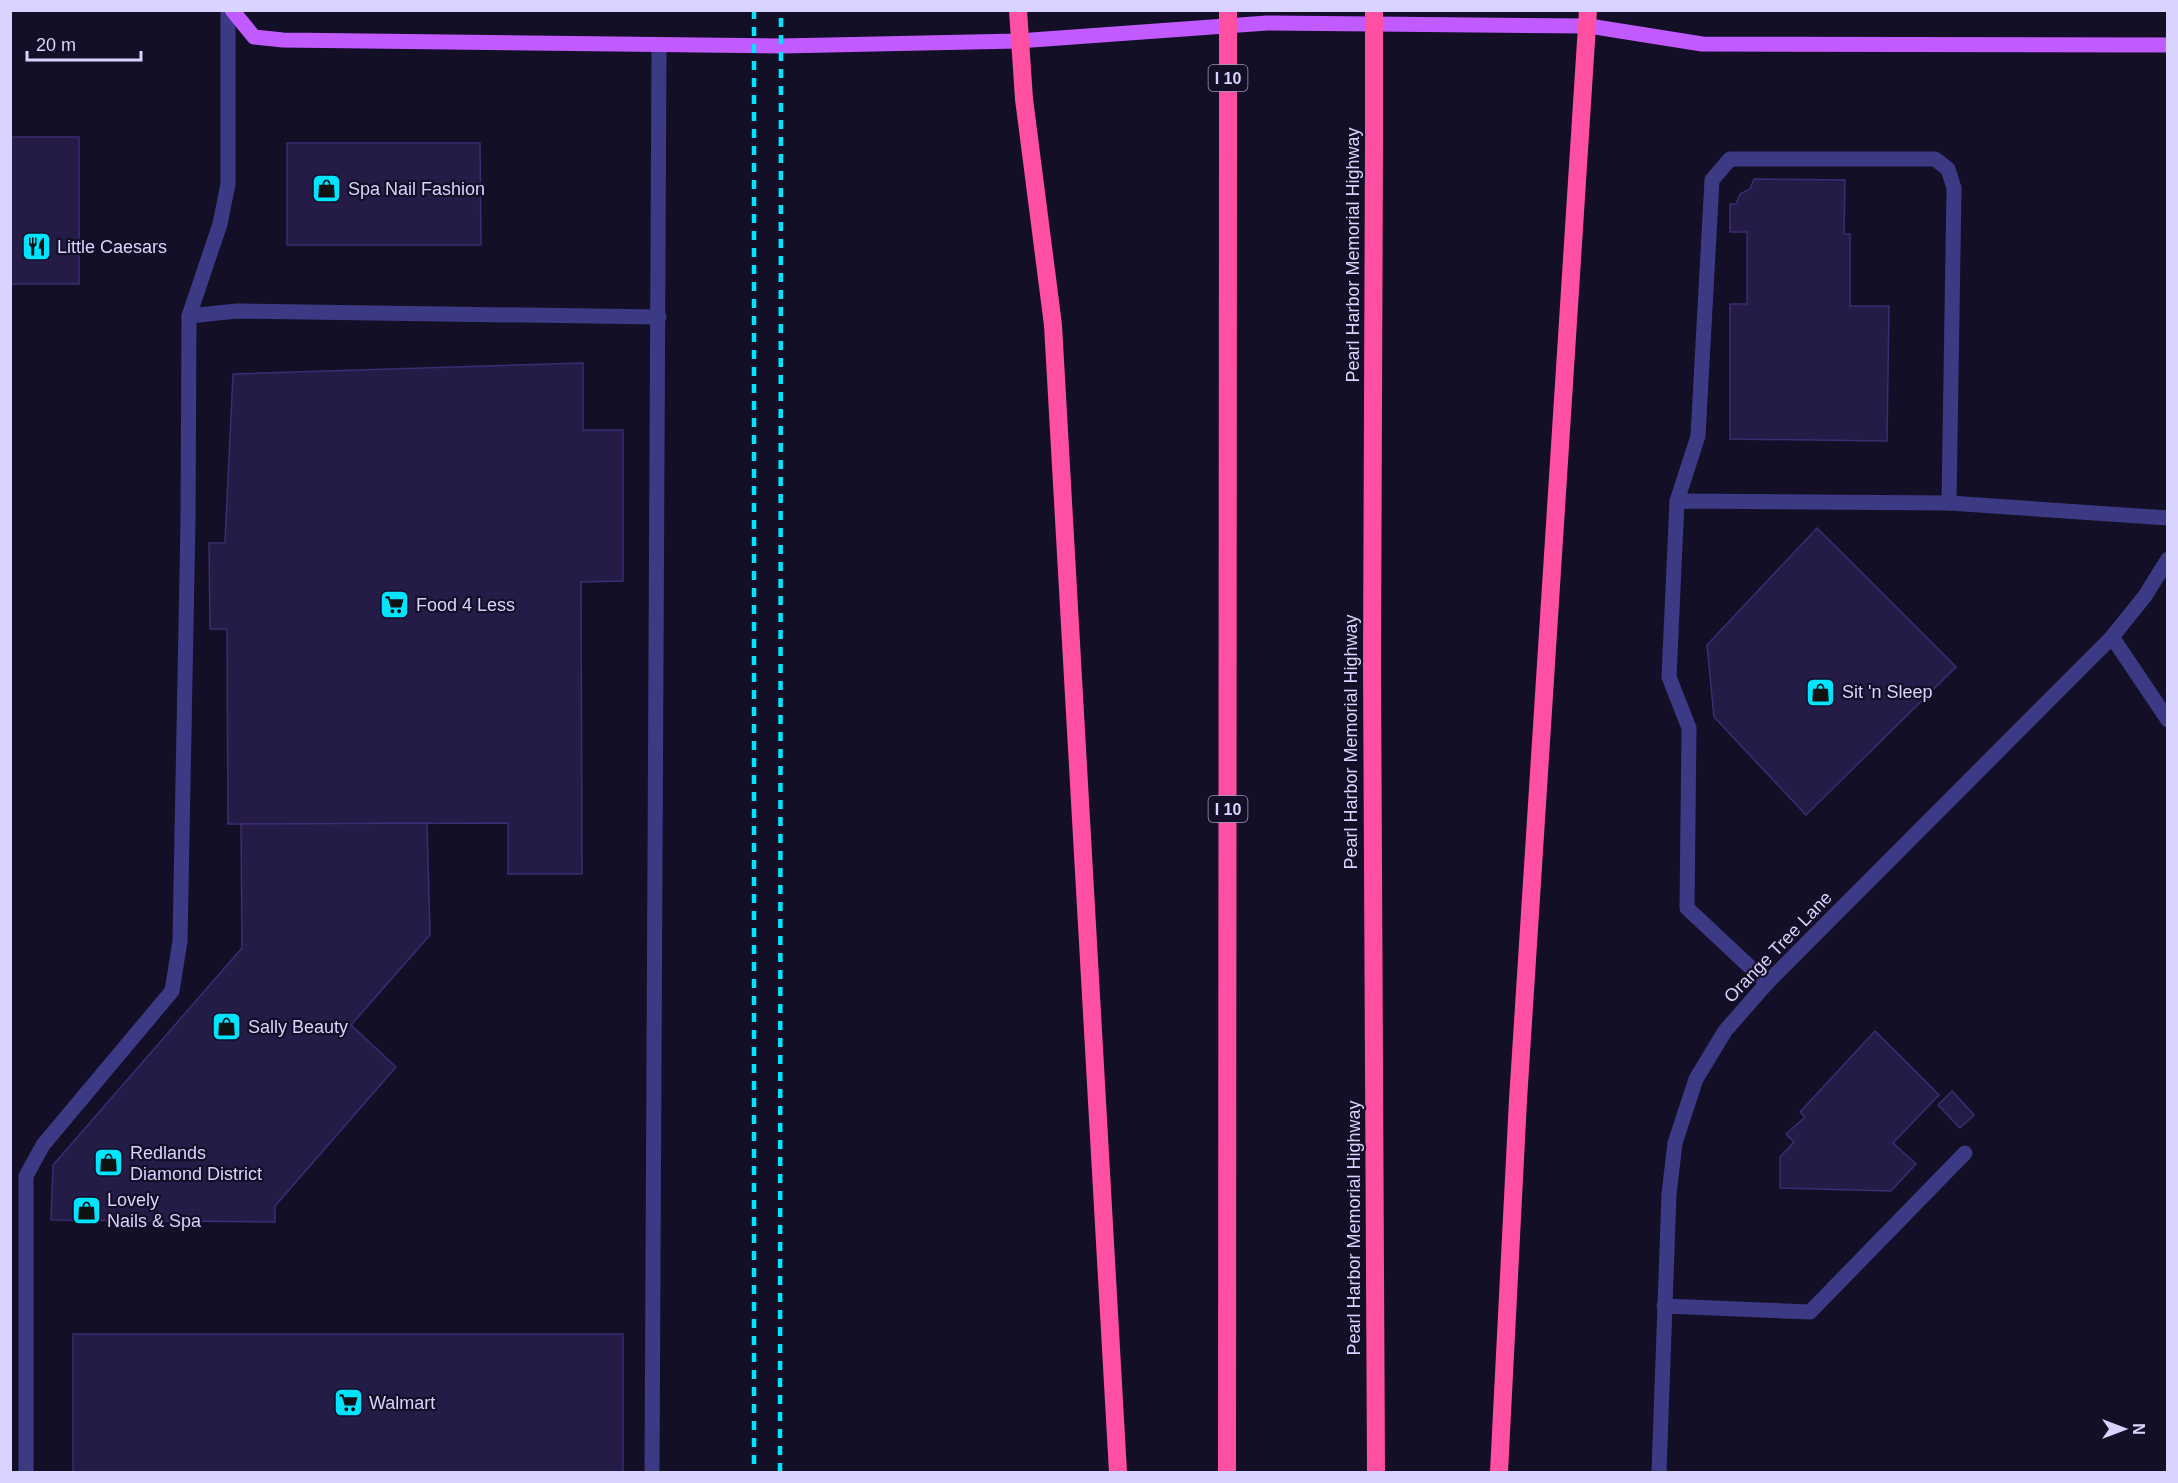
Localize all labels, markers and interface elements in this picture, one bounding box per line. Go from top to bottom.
scale bar [27,24,141,62]
text: 20 m [36,35,76,55]
road number: I 10 [1208,65,1248,91]
street label: Pearl Harbor Memorial Highway [1343,127,1363,383]
shop icon: Spa Nail Fashion [311,173,343,205]
place label: Spa Nail Fashion [348,179,485,199]
restaurant icon: Little Caesars [20,231,52,263]
place label: Little Caesars [57,237,167,257]
supermarket icon: Food 4 Less [379,589,411,621]
place label: Food 4 Less [416,595,515,615]
street label: Pearl Harbor Memorial Highway [1341,614,1361,870]
shop icon: Sit 'n Sleep [1805,676,1837,708]
place label: Sit 'n Sleep [1842,682,1933,702]
road number: I 10 [1208,796,1248,822]
street label: Orange Tree Lane [1720,888,1836,1006]
shop icon: Sally Beauty [211,1011,243,1043]
place label: Sally Beauty [248,1017,348,1037]
street label: Pearl Harbor Memorial Highway [1344,1100,1364,1356]
place label: Redlands Diamond District [130,1143,262,1184]
shop icon: Redlands Diamond District [93,1147,125,1179]
place label: Lovely Nails & Spa [107,1190,202,1231]
shop icon: Lovely Nails & Spa [70,1194,102,1226]
supermarket icon: Walmart [332,1387,364,1419]
place label: Walmart [369,1393,435,1413]
north arrow [2094,1399,2154,1459]
text: N [2130,1423,2147,1435]

